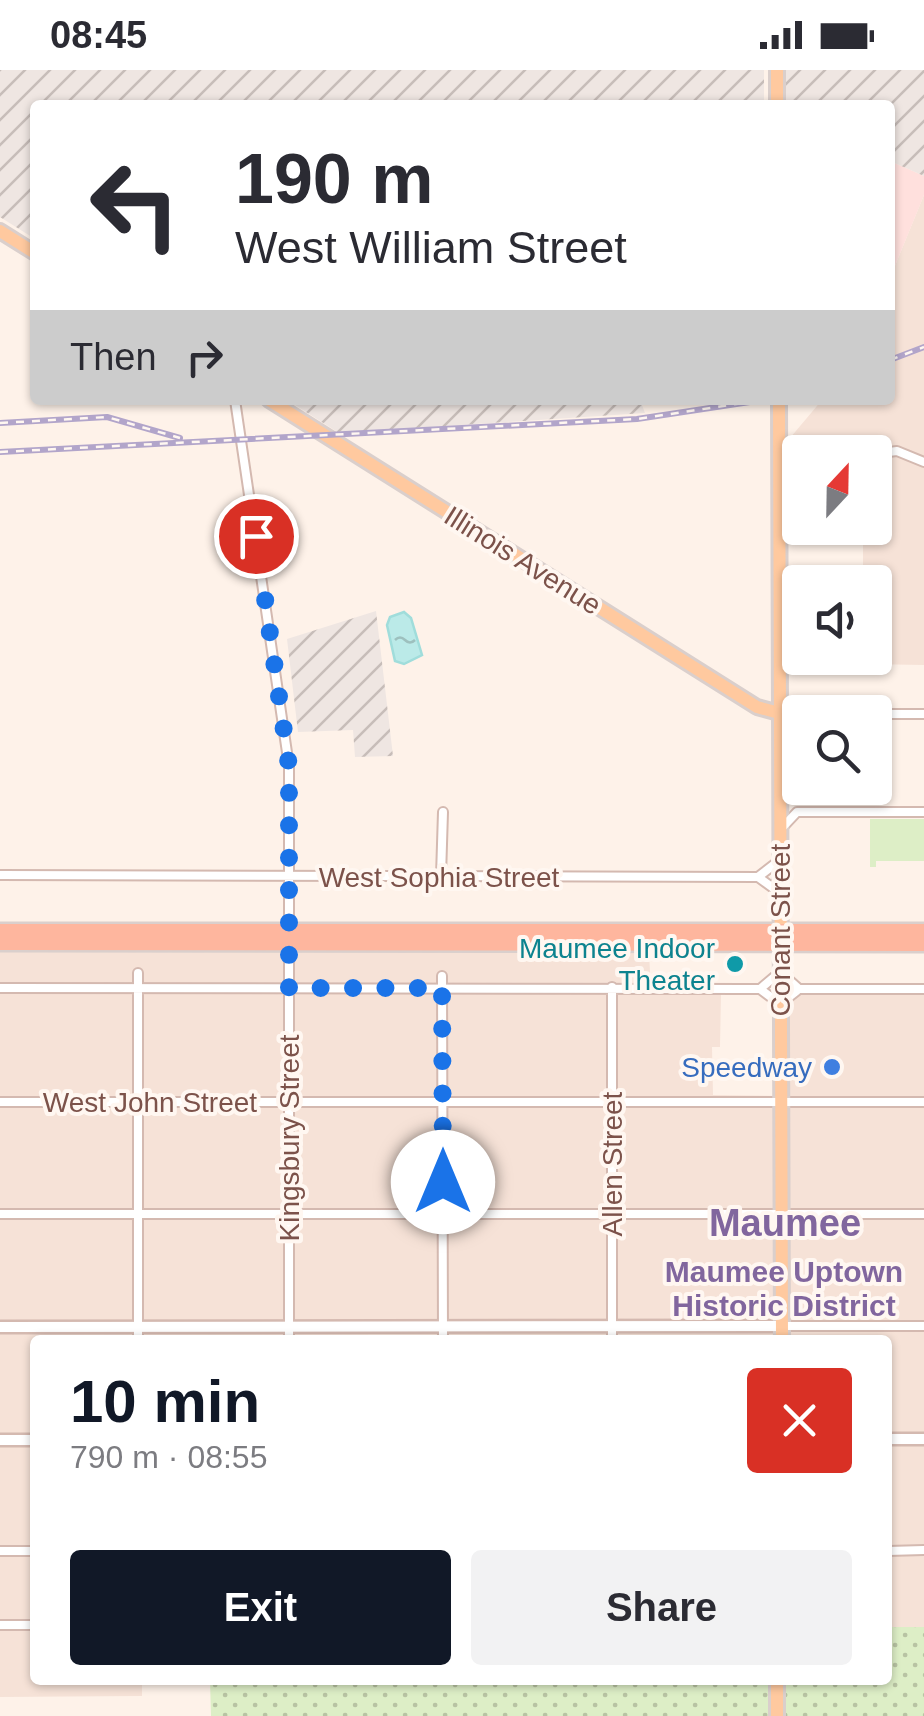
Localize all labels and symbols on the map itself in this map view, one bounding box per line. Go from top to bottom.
north arrow [782,435,892,545]
pin [214,494,299,579]
street label: Illinois Avenue [439,500,607,621]
street label: Conant Street [765,843,796,1016]
street label: West Sophia Street [319,862,560,893]
place label: Maumee Indoor Theater [519,933,715,996]
marker: Maumee Indoor Theater [724,953,746,975]
street label: Kingsbury Street [274,1034,305,1242]
place label: Speedway [681,1052,812,1083]
marker: Speedway [821,1056,843,1078]
street label: West John Street [43,1087,257,1118]
street label: Allen Street [597,1091,628,1236]
position arrow [391,1130,495,1234]
district label: Maumee [709,1202,861,1244]
district label: Maumee Uptown Historic District [665,1255,903,1322]

